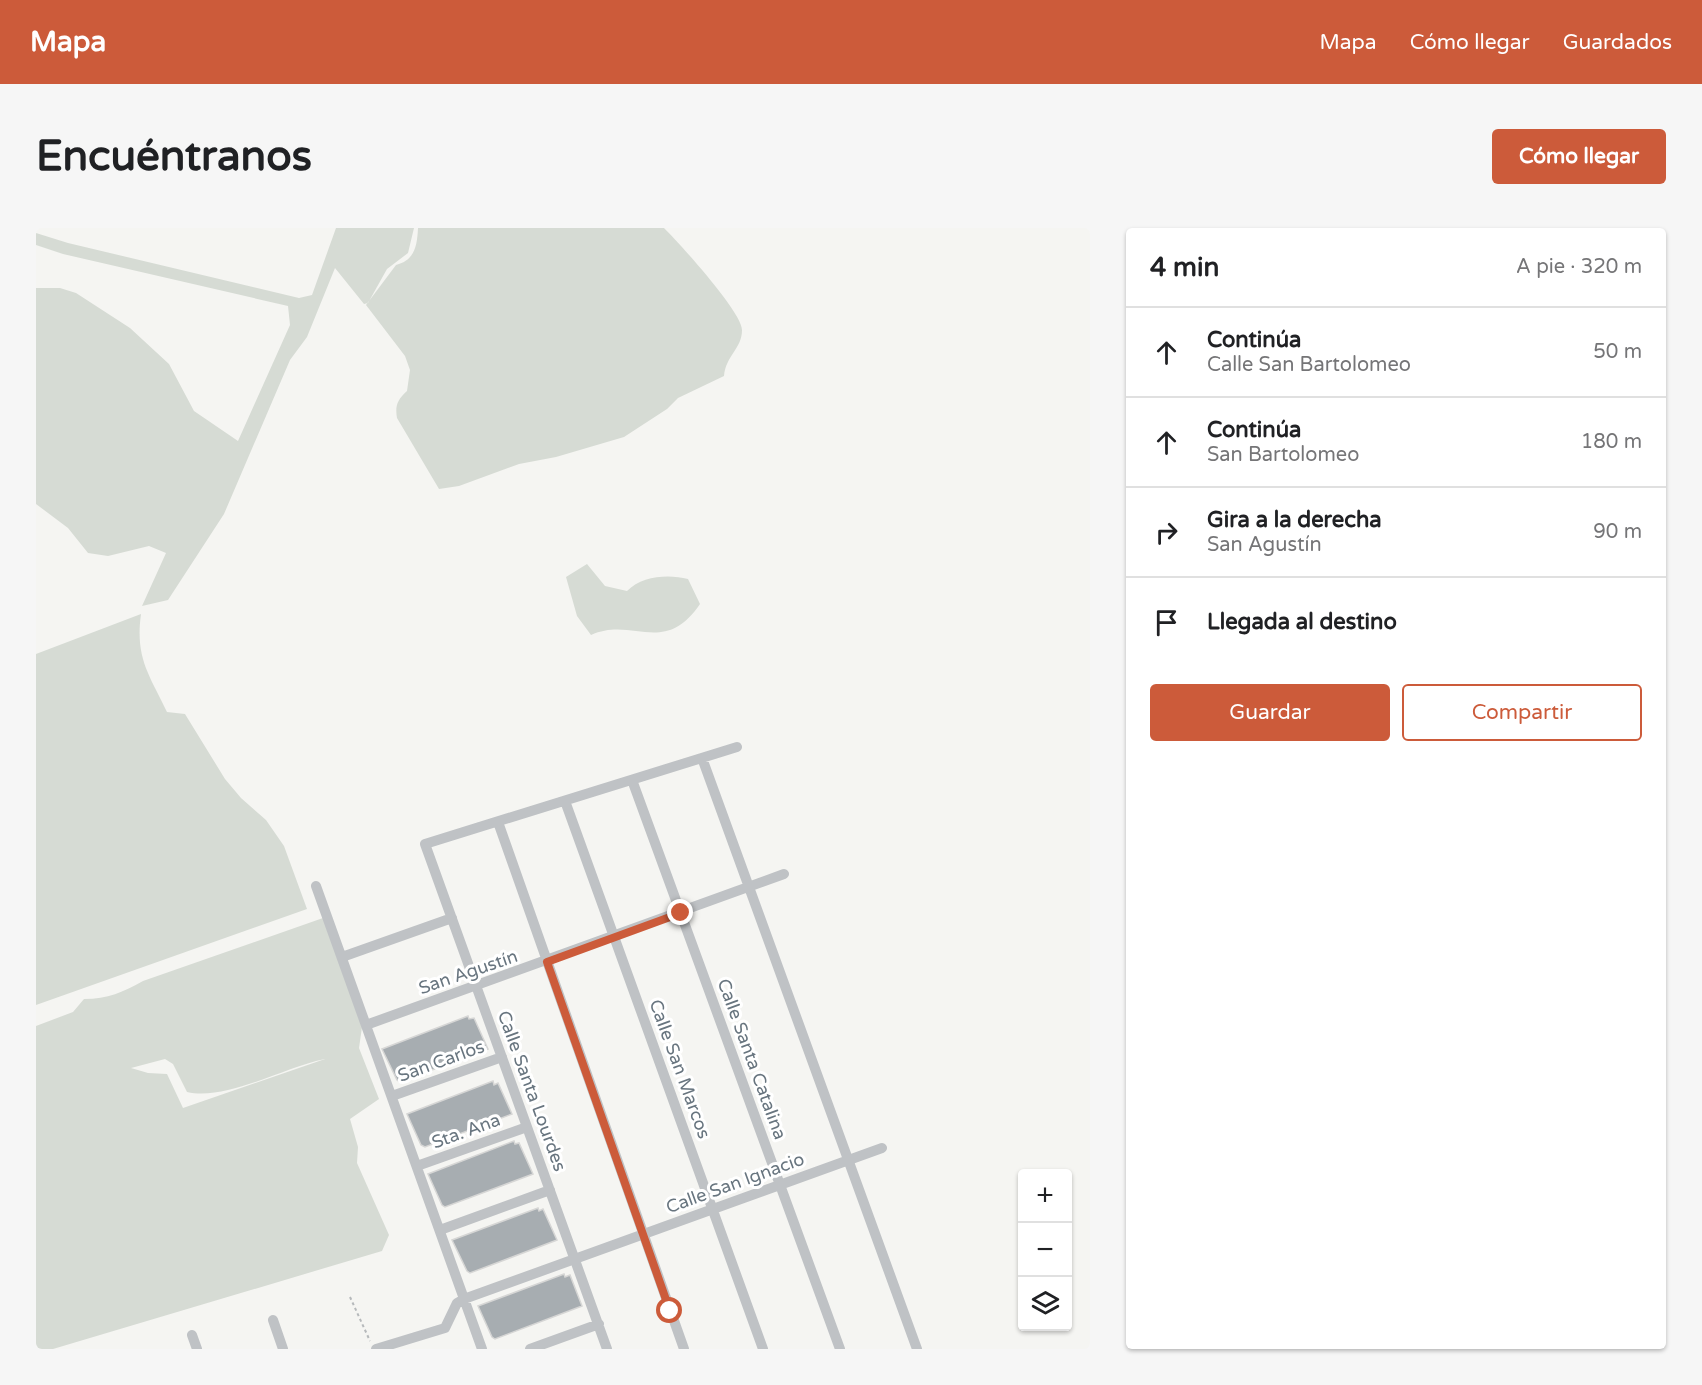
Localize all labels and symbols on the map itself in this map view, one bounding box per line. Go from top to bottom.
route end [667,899,693,925]
street label: San Agustín [416,945,520,999]
street label: Calle Santa Catalina [713,976,791,1142]
street label: Calle San Marcos [645,996,715,1142]
street label: Calle Santa Lourdes [493,1008,571,1174]
street label: San Carlos [395,1035,487,1087]
street label: Sta. Ana [429,1108,503,1154]
street label: Calle San Ignacio [663,1148,807,1218]
route start [656,1297,682,1323]

